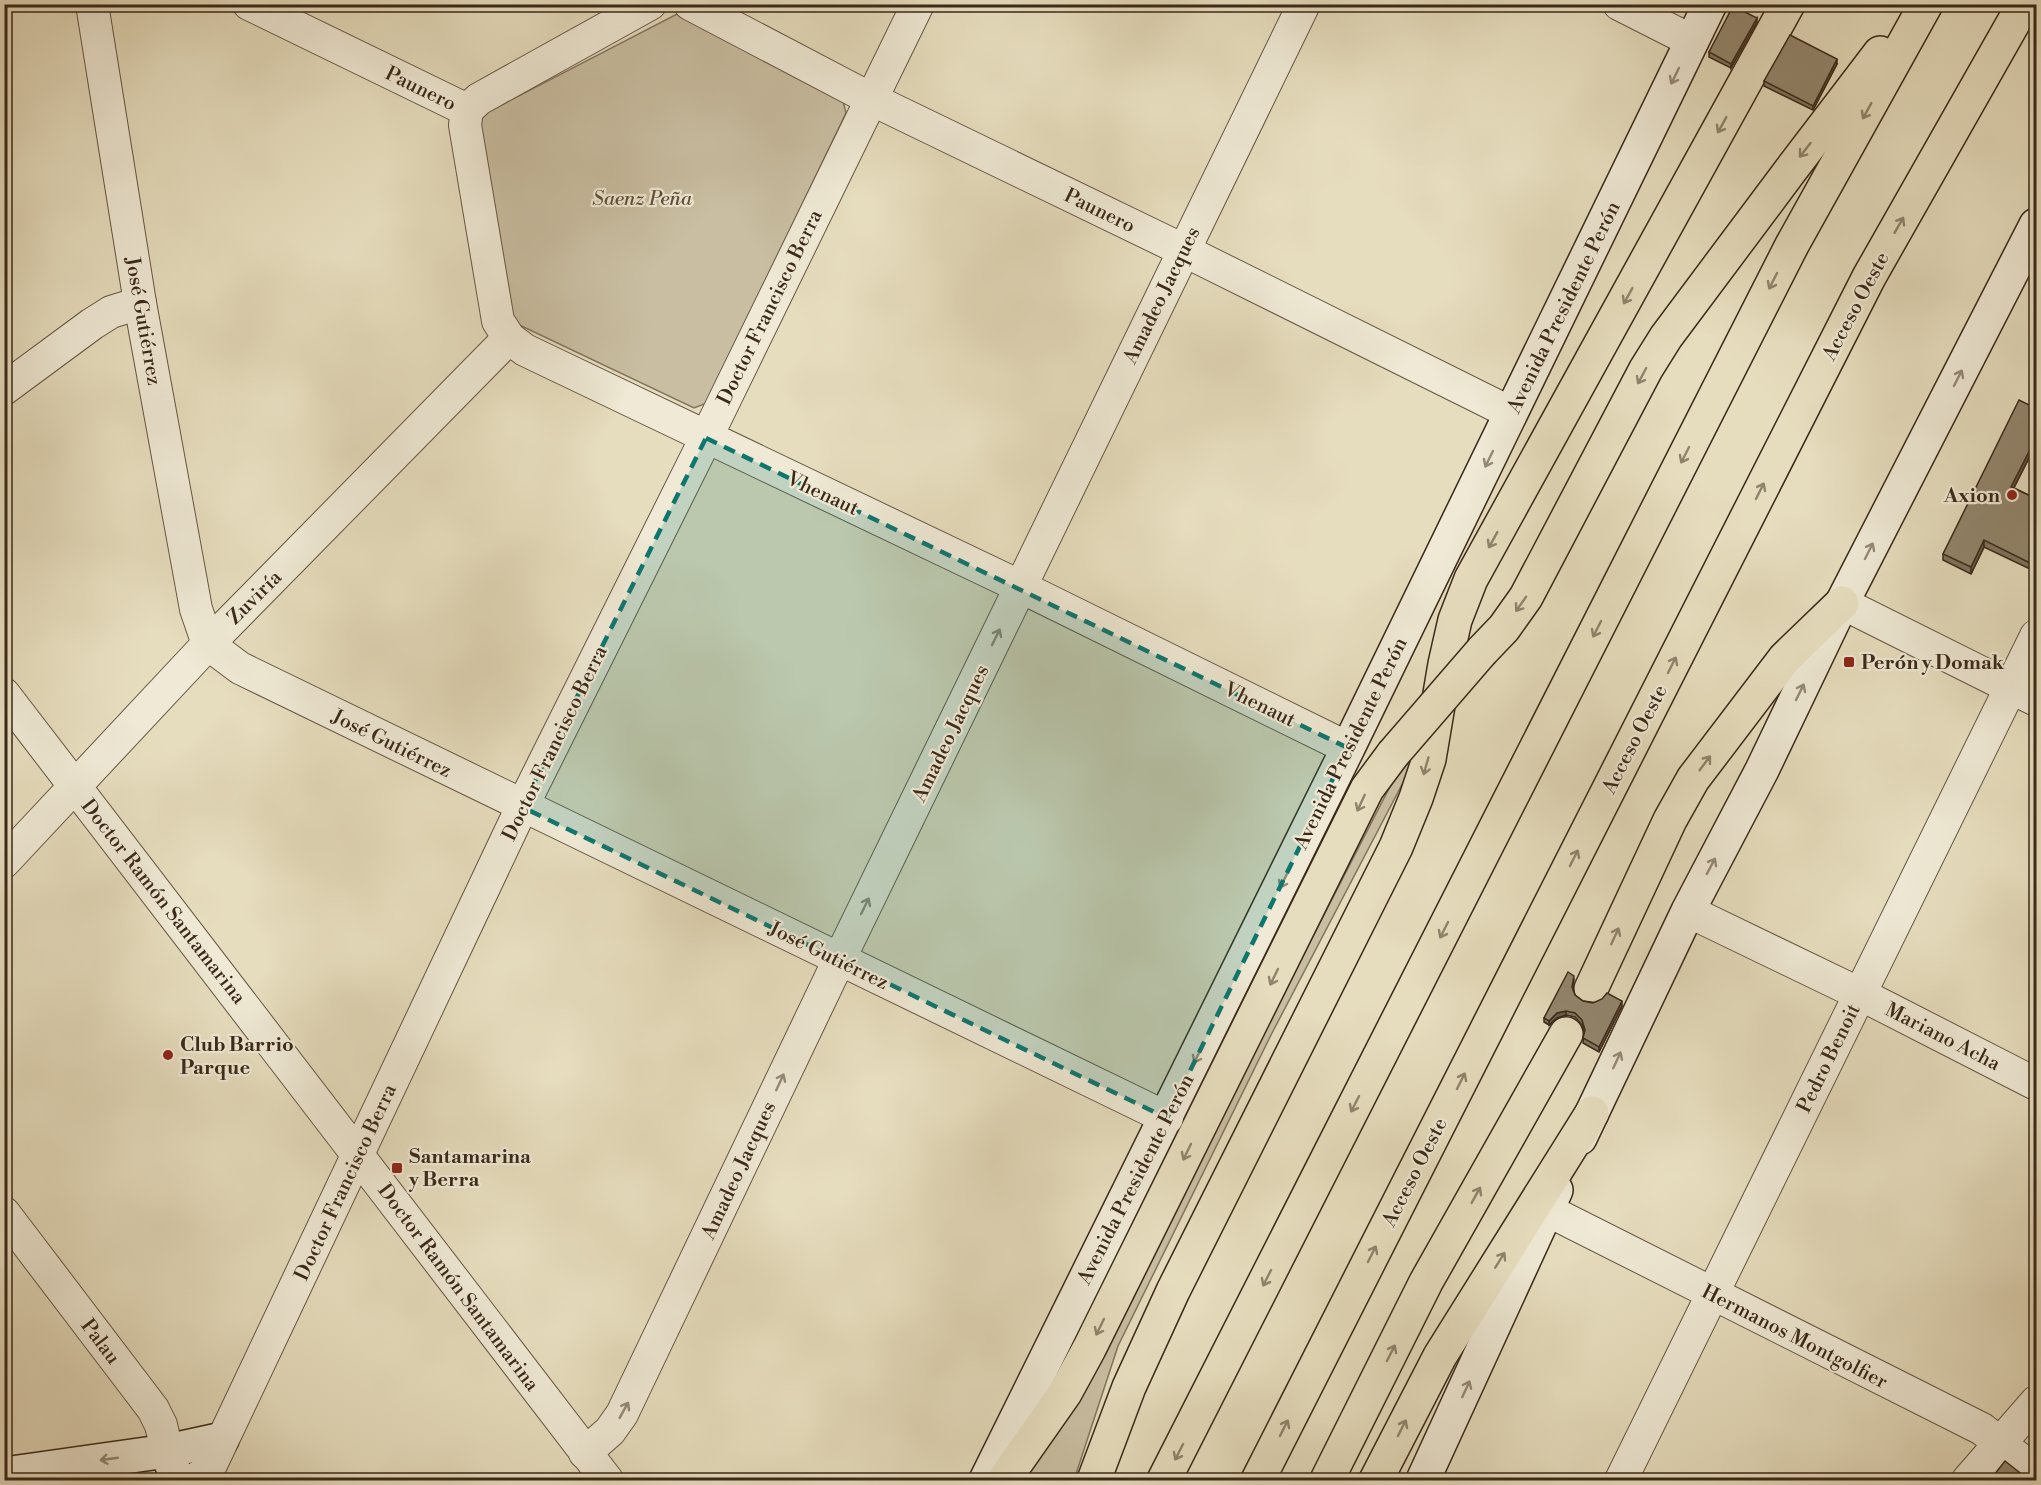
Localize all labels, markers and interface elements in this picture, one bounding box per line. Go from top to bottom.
street label: Paunero [381,61,460,117]
one-way arrow [1669,67,1681,85]
one-way arrow [1861,101,1872,119]
one-way arrow [1716,116,1727,134]
one-way arrow [1799,142,1812,158]
street label: Paunero [1060,183,1139,239]
park label: Saenz Peña [592,187,693,212]
street label: Avenida Presidente Perón [1502,197,1627,419]
street label: Doctor Francisco Berra [712,205,829,409]
one-way arrow [1893,217,1905,234]
street label: Amadeo Jacques [1118,223,1206,369]
street label: Acceso Oeste [1817,248,1895,366]
street label: José Gutiérrez [119,254,166,387]
one-way arrow [1767,272,1778,290]
one-way arrow [1622,287,1633,305]
one-way arrow [1636,367,1648,384]
one-way arrow [1952,370,1964,387]
one-way arrow [1679,446,1690,464]
one-way arrow [1482,450,1494,468]
street label: Vhenaut [781,466,862,522]
one-way arrow [1755,483,1767,501]
place label: Axion [1943,484,2001,509]
marker: Axion [2005,488,2019,502]
one-way arrow [1487,531,1499,548]
one-way arrow [1864,543,1875,561]
street label: Zuviría [223,565,288,630]
one-way arrow [1515,595,1527,611]
one-way arrow [1590,620,1602,638]
one-way arrow [991,628,1003,646]
street label: Avenida Presidente Perón [1289,633,1414,855]
street label: Doctor Francisco Berra [497,641,614,845]
place label: Perón y Domak [1861,651,2005,676]
marker: Perón y Domak [1842,655,1856,669]
one-way arrow [1666,657,1678,674]
street label: Amadeo Jacques [907,661,995,807]
street label: Vhenaut [1218,677,1299,733]
street label: Acceso Oeste [1597,681,1674,799]
one-way arrow [1794,684,1806,702]
street label: José Gutiérrez [327,704,455,784]
one-way arrow [1420,756,1431,775]
one-way arrow [1699,756,1712,772]
one-way arrow [1354,793,1366,811]
street label: Doctor Ramón Santamarina [75,794,251,1010]
one-way arrow [1569,849,1580,867]
one-way arrow [1706,858,1718,876]
one-way arrow [1277,870,1289,888]
one-way arrow [859,898,871,916]
street label: José Gutiérrez [764,916,892,996]
one-way arrow [1438,921,1449,939]
one-way arrow [1610,927,1622,945]
one-way arrow [1268,968,1280,986]
street label: Mariano Acha [1881,998,2005,1077]
street label: Pedro Benoit [1792,1000,1867,1117]
place label: Club Barrio Parque [180,1033,294,1081]
one-way arrow [1191,1045,1203,1063]
marker: Club Barrio Parque [161,1048,175,1062]
one-way arrow [1611,1052,1623,1070]
street label: Avenida Presidente Perón [1072,1070,1200,1290]
one-way arrow [1455,1072,1467,1090]
one-way arrow [775,1074,787,1092]
street label: Doctor Francisco Berra [290,1080,403,1285]
one-way arrow [1349,1095,1361,1113]
street label: Amadeo Jacques [696,1098,782,1245]
street label: Acceso Oeste [1377,1114,1454,1232]
one-way arrow [1181,1143,1193,1161]
place label: Santamarina y Berra [408,1145,531,1193]
marker: Santamarina y Berra [390,1161,404,1175]
street label: Doctor Ramón Santamarina [372,1179,545,1397]
one-way arrow [1470,1186,1482,1203]
one-way arrow [1367,1246,1379,1264]
one-way arrow [1494,1252,1506,1269]
one-way arrow [1261,1269,1273,1286]
street label: Hermanos Montgolfier [1697,1280,1892,1395]
street label: Palau [75,1314,125,1370]
one-way arrow [1094,1317,1106,1335]
one-way arrow [1385,1345,1397,1363]
one-way arrow [1461,1381,1472,1399]
one-way arrow [619,1401,630,1419]
one-way arrow [1279,1420,1290,1438]
one-way arrow [1397,1420,1409,1438]
one-way arrow [1173,1443,1185,1460]
one-way arrow [99,1454,119,1465]

